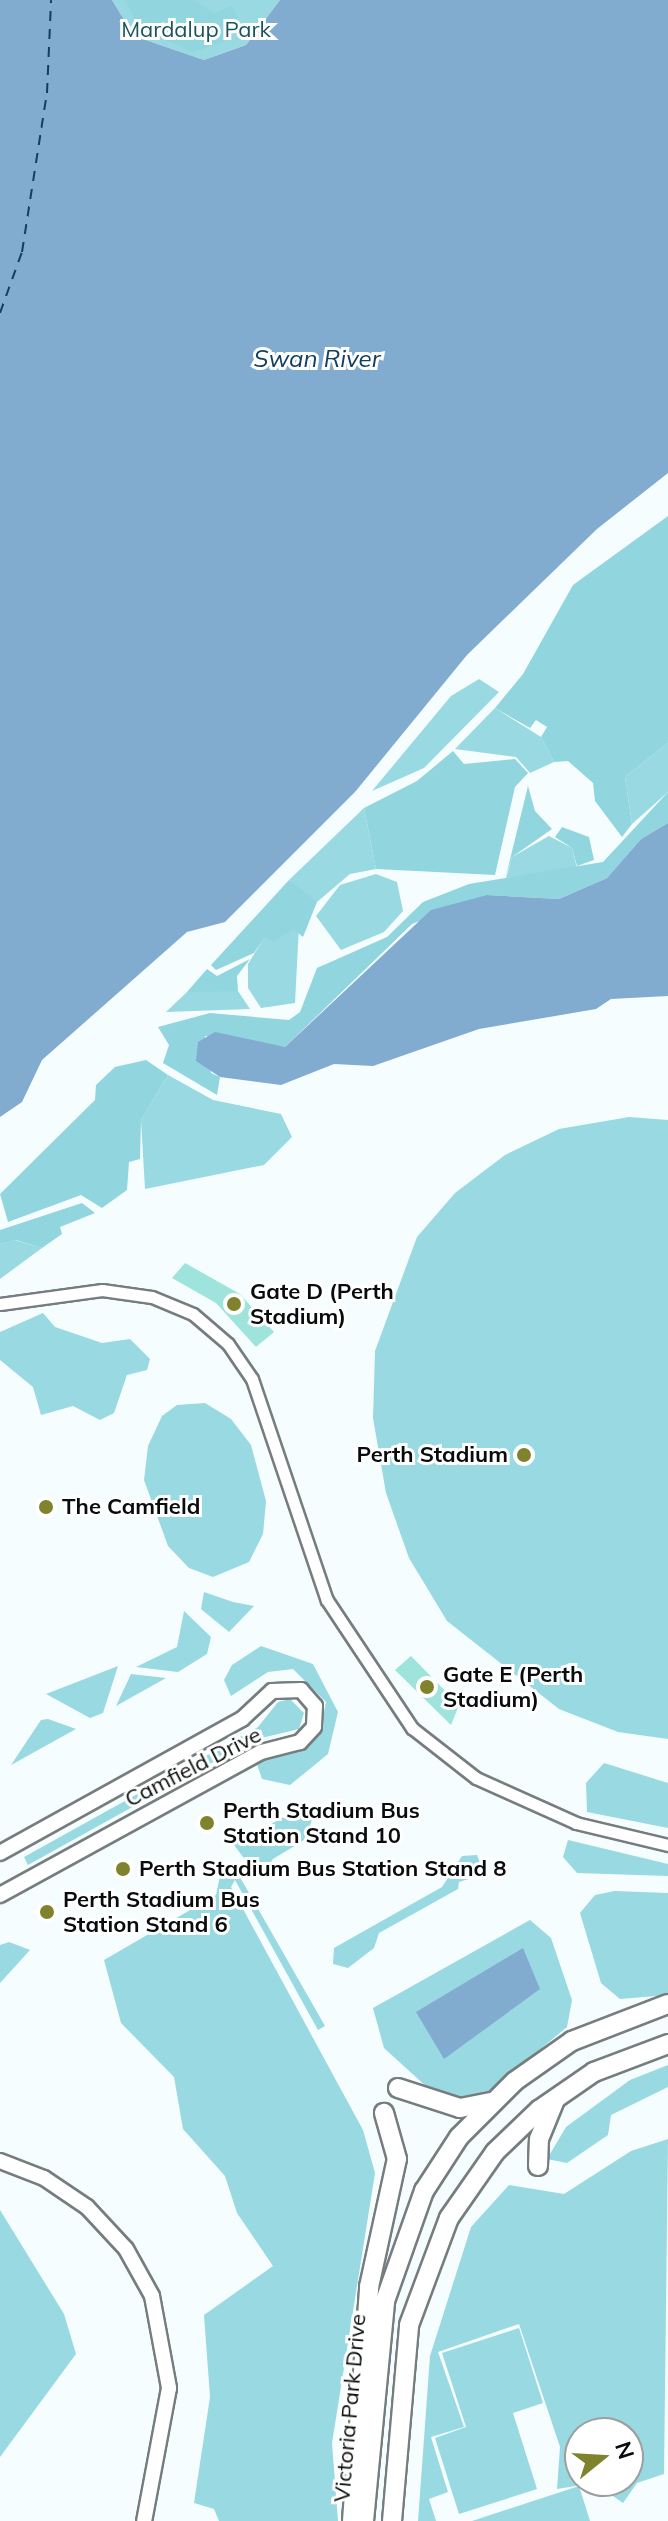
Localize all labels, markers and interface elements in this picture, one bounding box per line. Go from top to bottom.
park label: Mardalup Park [121,17,271,43]
water label: Swan River [254,345,380,373]
place label: Gate D (Perth Stadium) [250,1278,394,1330]
marker: Gate D (Perth Stadium) [225,1295,243,1313]
place label: Perth Stadium [357,1442,508,1468]
marker: Perth Stadium [515,1446,533,1464]
place label: The Camfield [62,1494,200,1520]
marker: The Camfield [37,1498,55,1516]
place label: Gate E (Perth Stadium) [443,1661,583,1712]
marker: Gate E (Perth Stadium) [418,1678,436,1696]
street label: Camfield Drive [121,1721,265,1813]
place label: Perth Stadium Bus Station Stand 10 [223,1797,420,1848]
marker: Perth Stadium Bus Station Stand 10 [198,1814,216,1832]
place label: Perth Stadium Bus Station Stand 8 [139,1856,506,1882]
marker: Perth Stadium Bus Station Stand 8 [114,1860,132,1878]
place label: Perth Stadium Bus Station Stand 6 [63,1886,260,1938]
marker: Perth Stadium Bus Station Stand 6 [38,1903,56,1921]
street label: Victoria Park Drive [329,2313,371,2503]
north arrow [564,2417,644,2497]
text: N [609,2438,641,2462]

